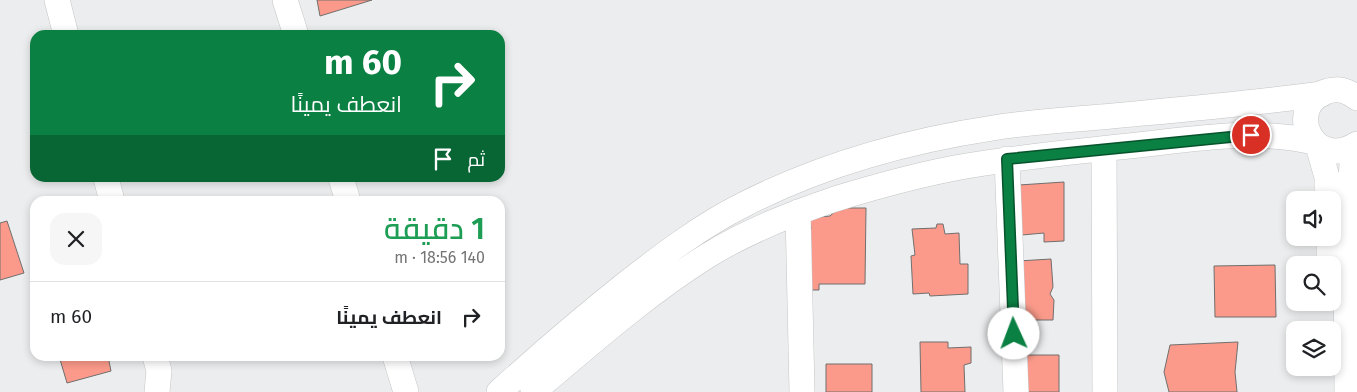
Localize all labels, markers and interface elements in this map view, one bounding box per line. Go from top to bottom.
text: 60 m [324,41,402,83]
icon: right [420,50,485,115]
text: انعطف يمينًا [291,91,402,118]
pin [1230,114,1272,156]
icon: arrive [1237,121,1265,149]
icon: arrive [429,145,457,173]
text: ثم [467,148,485,171]
map controls [1286,191,1341,376]
button: sound [1286,191,1341,246]
text: 1 دقيقة [384,211,485,247]
button: close [50,213,102,265]
text: 140 m · 18:56 [394,248,485,267]
button: search [1286,256,1341,311]
icon: right [457,303,485,331]
text: 60 m [50,305,92,328]
text: انعطف يمينًا [336,306,442,329]
position arrow [987,307,1039,359]
button: layers [1286,321,1341,376]

